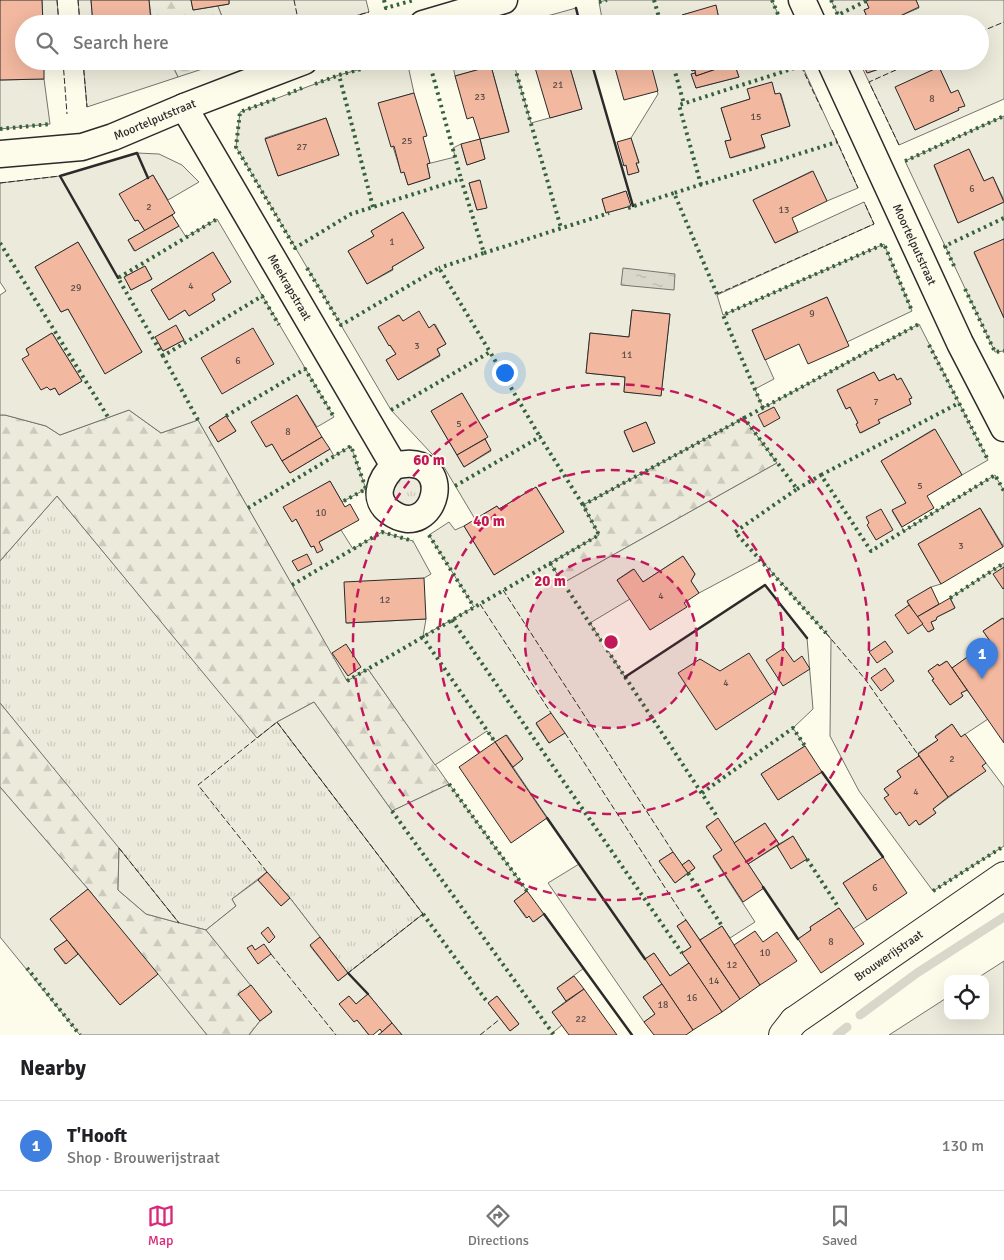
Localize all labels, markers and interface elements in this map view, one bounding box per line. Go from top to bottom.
search box [15,15,989,70]
icon: search [33,29,61,57]
text: Search here [73,31,169,55]
house number: 21 [553,79,563,91]
house number: 23 [475,91,485,103]
house number: 8 [929,93,935,105]
street label: Moortelputstraat [111,96,198,143]
house number: 15 [751,111,761,123]
house number: 25 [402,135,412,147]
house number: 27 [297,141,307,153]
house number: 6 [969,183,975,195]
house number: 2 [146,201,152,213]
street label: Moortelputstraat [889,201,940,287]
house number: 13 [779,204,789,216]
house number: 1 [389,236,395,248]
street label: Meekrapstraat [264,251,315,323]
house number: 4 [188,280,194,292]
house number: 29 [71,282,81,294]
house number: 9 [809,308,815,320]
house number: 3 [414,340,420,352]
house number: 11 [622,349,632,361]
house number: 6 [235,355,241,367]
your location [492,360,518,386]
house number: 7 [873,396,879,408]
house number: 5 [456,418,462,430]
house number: 8 [285,426,291,438]
text: 60 m [413,451,445,469]
house number: 5 [917,480,923,492]
house number: 10 [316,507,326,519]
text: 40 m [473,512,505,530]
house number: 3 [958,540,964,552]
text: 20 m [534,572,566,590]
house number: 4 [658,590,664,602]
house number: 12 [380,594,390,606]
centre of rings [602,633,620,651]
pin: 1 [966,638,998,679]
house number: 4 [723,677,729,689]
house number: 2 [949,753,955,765]
house number: 4 [913,786,919,798]
house number: 6 [872,882,878,894]
street label: Brouwerijstraat [851,927,926,985]
house number: 8 [828,936,834,948]
house number: 10 [760,947,770,959]
house number: 12 [727,959,737,971]
house number: 14 [709,975,720,987]
map controls [944,975,989,1020]
button: locate [944,975,989,1020]
house number: 16 [687,992,697,1004]
house number: 18 [658,999,668,1011]
house number: 22 [576,1013,586,1025]
text: Nearby [20,1055,86,1081]
text: T'Hooft [67,1124,127,1148]
text: 1 [32,1136,40,1156]
text: 130 m [942,1136,984,1156]
text: Shop · Brouwerijstraat [67,1148,220,1168]
tab: Map [147,1202,175,1249]
tab: Directions [468,1202,529,1249]
tab: Saved [822,1202,857,1249]

